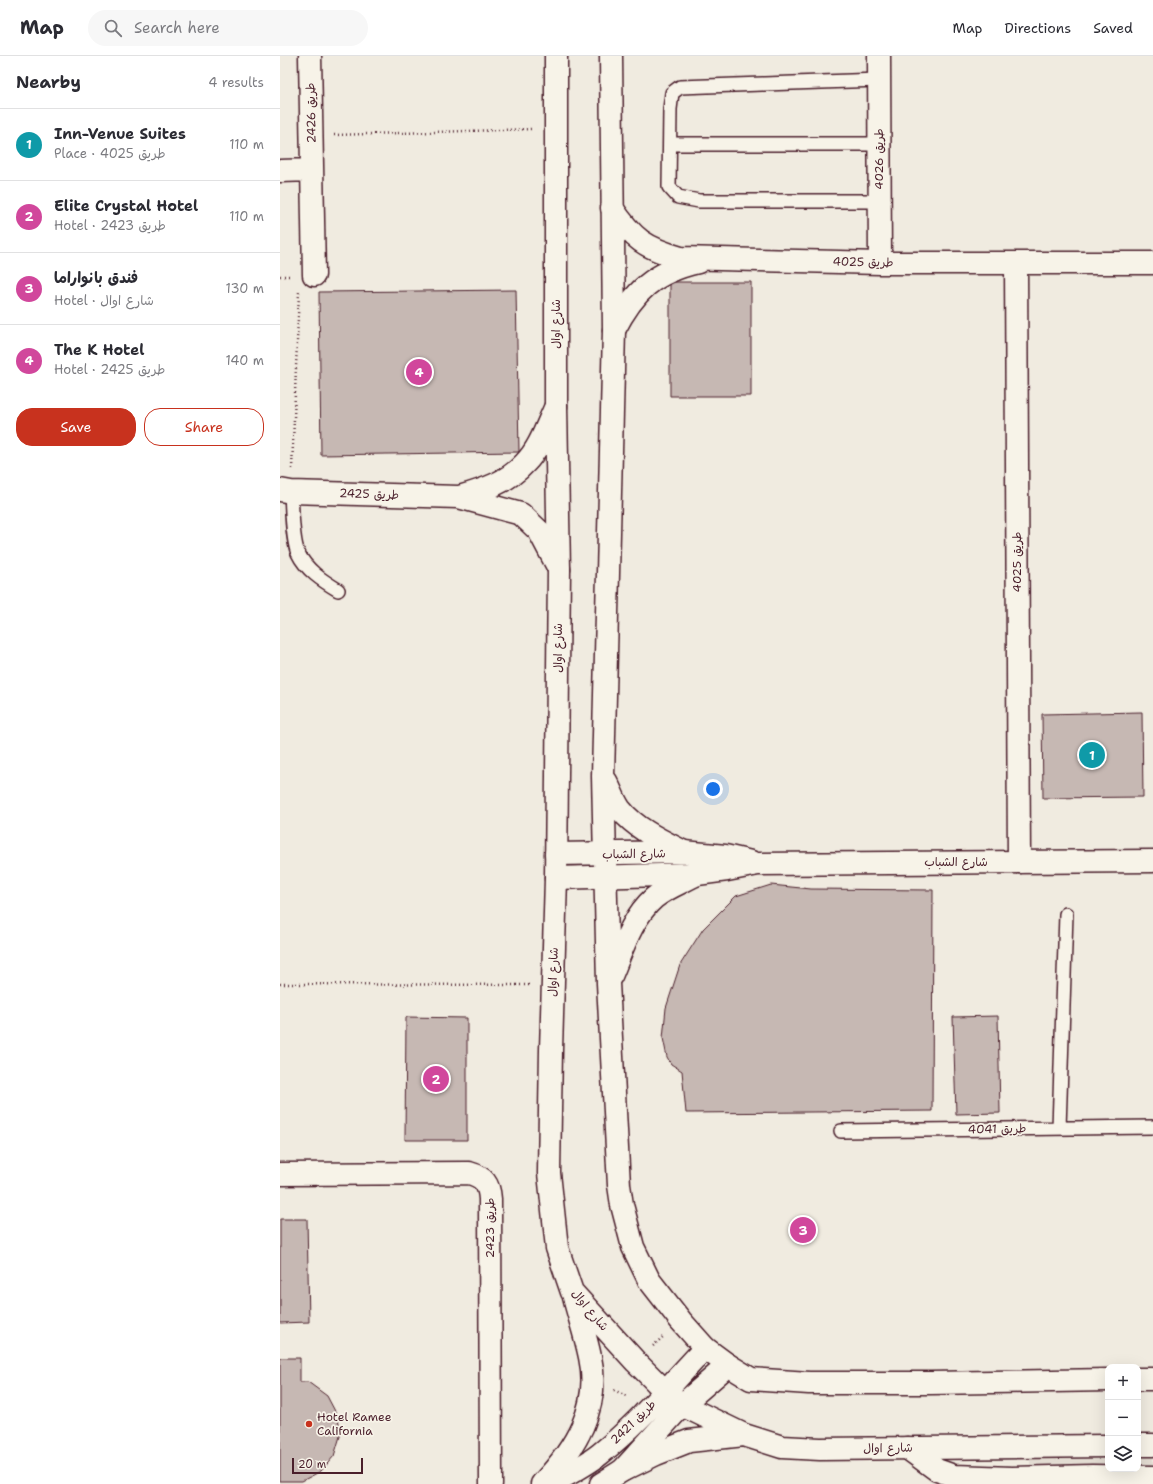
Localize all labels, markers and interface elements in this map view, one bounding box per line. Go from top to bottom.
search box [88,10,368,46]
text: Map [20,15,64,40]
icon: search [102,17,124,39]
text: Search here [134,18,220,38]
text: Map [953,19,983,37]
text: Directions [1005,19,1071,37]
text: Saved [1093,19,1133,37]
text: Nearby [16,71,81,93]
text: 4 results [208,74,264,91]
street label: طريق 2426 [302,82,320,144]
text: Inn-Venue Suites [54,124,186,144]
street label: طريق 4026 [871,128,887,190]
text: 1 [26,136,32,153]
text: 110 m [229,136,264,153]
text: Place · طريق 4025 [54,145,166,162]
text: Elite Crystal Hotel [54,196,198,216]
text: 2 [24,208,34,225]
text: 110 m [229,208,264,225]
text: Hotel · طريق 2423 [54,217,166,234]
street label: طريق 4025 [832,253,894,271]
text: فندق بانواراما [54,268,138,288]
text: 3 [24,280,34,297]
text: 130 m [226,280,264,297]
text: Hotel · شارع اوال [54,292,154,309]
street label: شارع اوال [548,299,565,349]
text: The K Hotel [54,340,144,360]
text: 4 [24,352,34,369]
text: 140 m [225,352,264,369]
pin: 4 [406,357,432,387]
text: Hotel · طريق 2425 [54,361,165,378]
button: Save [16,408,136,446]
button: Share [144,408,264,446]
street label: طريق 2425 [339,485,399,503]
street label: طريق 4025 [1009,532,1025,592]
street label: شارع اوال [550,623,567,673]
pin: 1 [1079,740,1105,770]
your location [703,779,723,799]
street label: شارع الشباب [602,845,666,864]
street label: شارع الشباب [924,854,988,871]
street label: شارع اوال [544,947,563,997]
pin: 2 [423,1064,449,1094]
street label: طريق 4041 [968,1120,1026,1138]
street label: طريق 2423 [482,1198,498,1258]
pin: 3 [790,1215,816,1245]
street label: شارع اوال [567,1286,612,1335]
map controls [1105,1364,1141,1472]
button: + [1105,1364,1141,1400]
street label: طريق 2421 [607,1396,659,1448]
button: − [1105,1400,1141,1436]
place label: Hotel Ramee California [317,1409,392,1439]
marker: Hotel Ramee California [304,1419,314,1429]
button: layers [1105,1436,1141,1472]
street label: شارع اوال [863,1440,913,1457]
scale bar [292,1456,363,1475]
text: 20 m [298,1457,326,1472]

